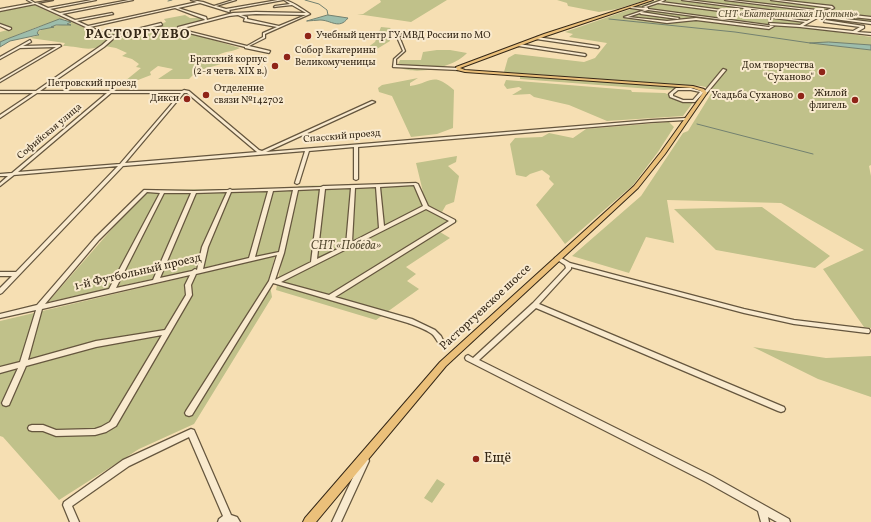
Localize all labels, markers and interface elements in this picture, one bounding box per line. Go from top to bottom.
park label: СНТ «Екатерининская Пустынь» [718,9,858,21]
district label: РАСТОРГУЕВО [86,28,190,44]
place label: Учебный центр ГУ МВД России по МО [316,30,491,42]
marker: Учебный центр ГУ МВД России по МО [303,31,313,41]
place label: Собор Екатерины Великомученицы [295,45,376,68]
marker: Собор Екатерины Великомученицы [282,52,292,62]
place label: Братский корпус (2-я четв. XIX в.) [190,54,267,78]
place label: Дом творчества "Суханово" [742,60,814,84]
marker: Братский корпус (2-я четв. XIX в.) [270,61,280,71]
marker: Дом творчества "Суханово" [817,67,827,77]
street label: Петровский проезд [48,78,136,90]
place label: Отделение связи №142702 [214,83,284,106]
place label: Жилой флигель [809,88,847,112]
marker: Отделение связи №142702 [201,90,211,100]
place label: Усадьба Суханово [712,90,793,102]
marker: Усадьба Суханово [796,91,806,101]
place label: Дикси [150,93,179,105]
marker: Дикси [182,94,192,104]
marker: Жилой флигель [850,95,860,105]
street label: Софийская улица [15,101,85,163]
street label: Спасский проезд [303,128,381,146]
park label: СНТ «Победа» [311,240,381,254]
street label: 1-й Футбольный проезд [73,251,203,295]
street label: Расторгуевское шоссе [437,262,535,354]
place label: Ещё [484,451,511,467]
marker: Ещё [471,454,481,464]

